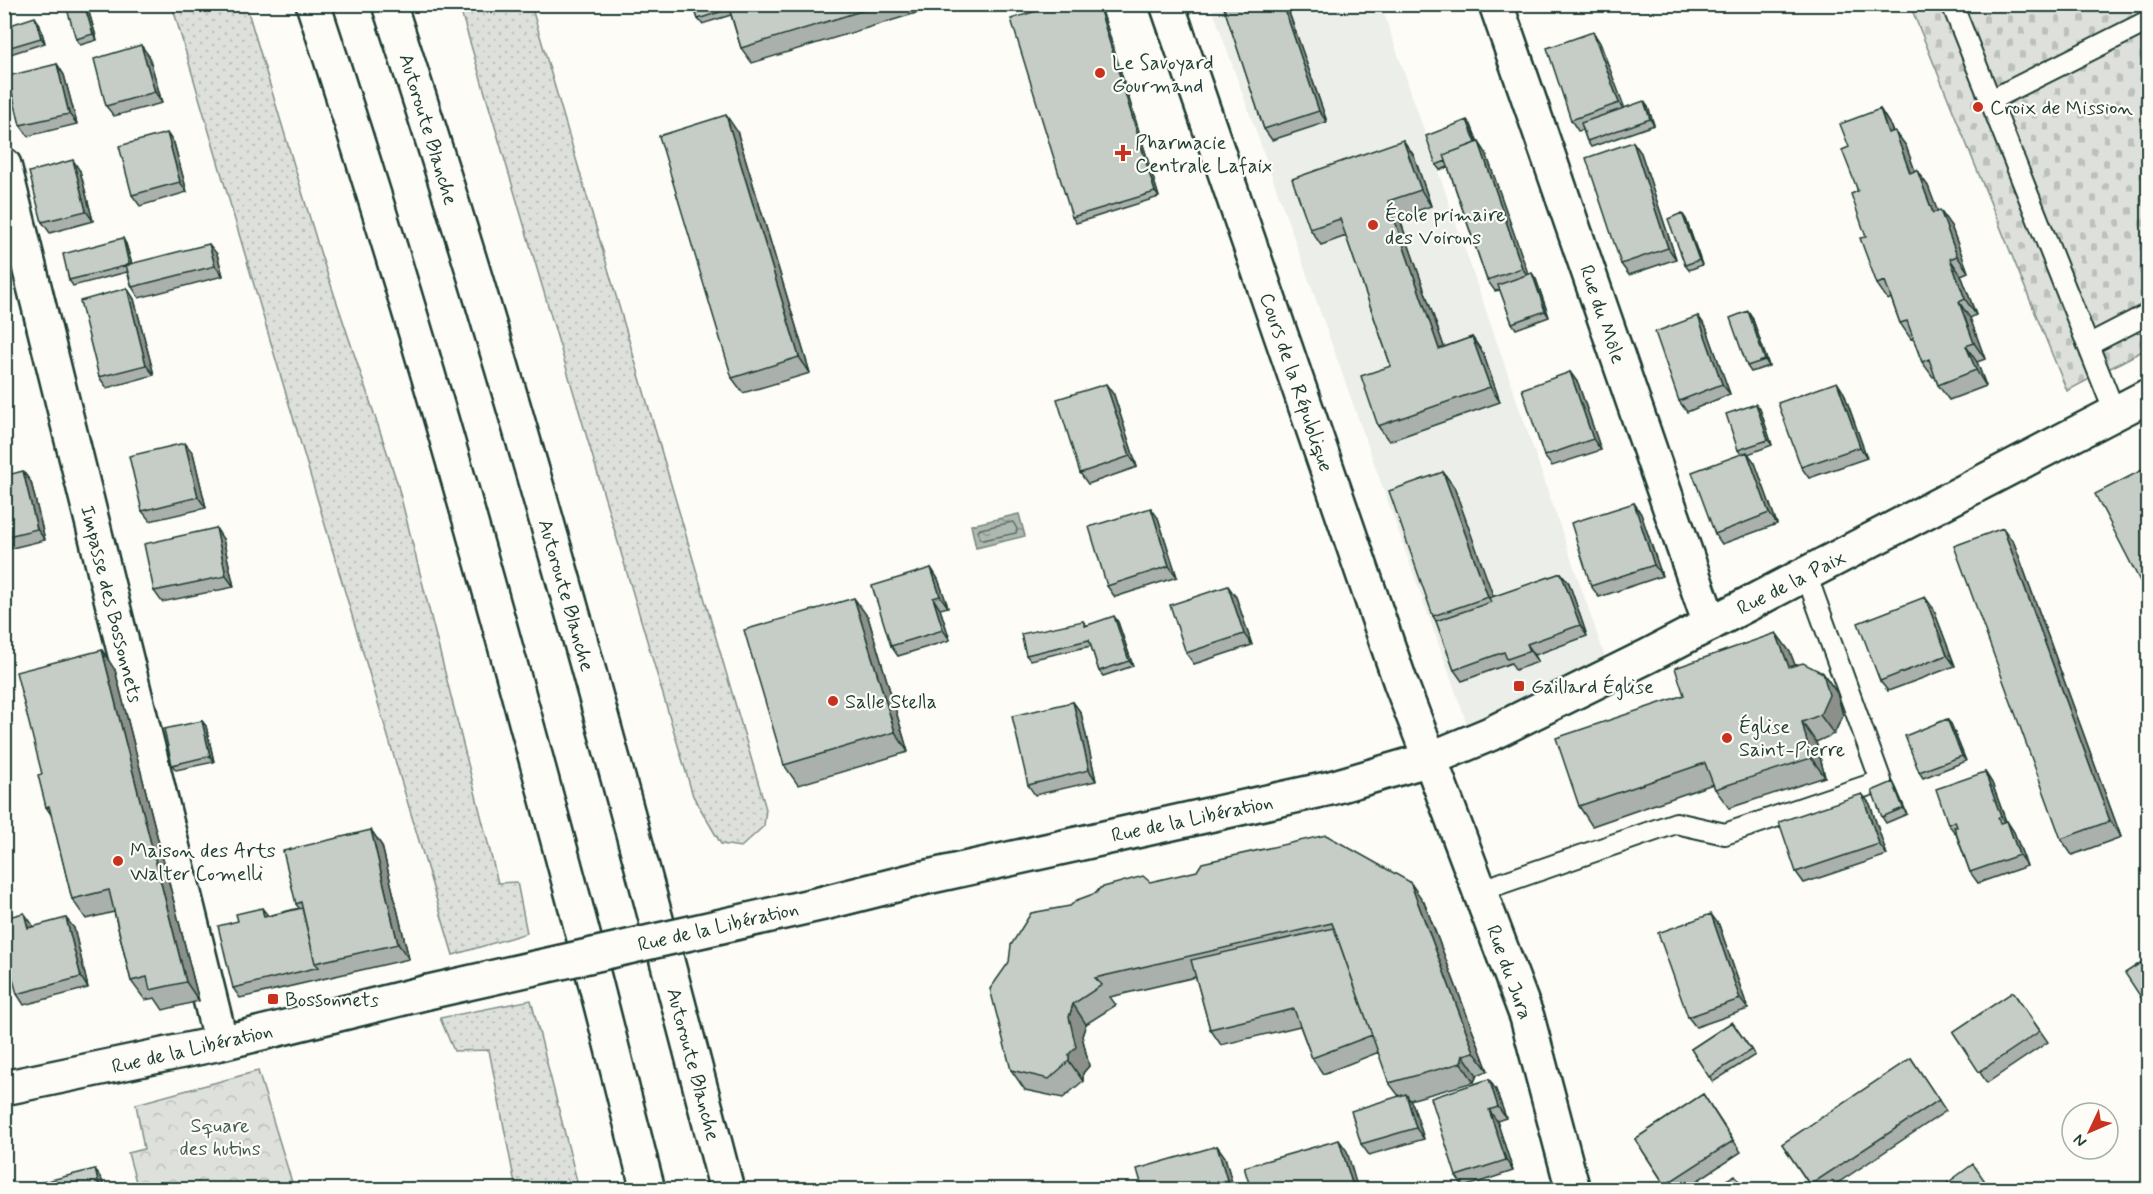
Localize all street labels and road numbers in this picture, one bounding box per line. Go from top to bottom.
street label: Autoroute Blanche [392,50,463,209]
street label: Rue du Môle [1572,262,1631,368]
street label: Cours de la République [1252,289,1339,476]
street label: Impasse des Bossonnets [73,503,148,706]
street label: Autoroute Blanche [531,516,600,675]
street label: Rue de la Paix [1733,544,1851,622]
street label: Rue de la Libération [1109,789,1276,850]
street label: Rue de la Libération [635,896,801,959]
street label: Rue du Jura [1479,921,1538,1024]
street label: Autoroute Blanche [659,985,726,1144]
street label: Rue de la Libération [109,1018,275,1081]

